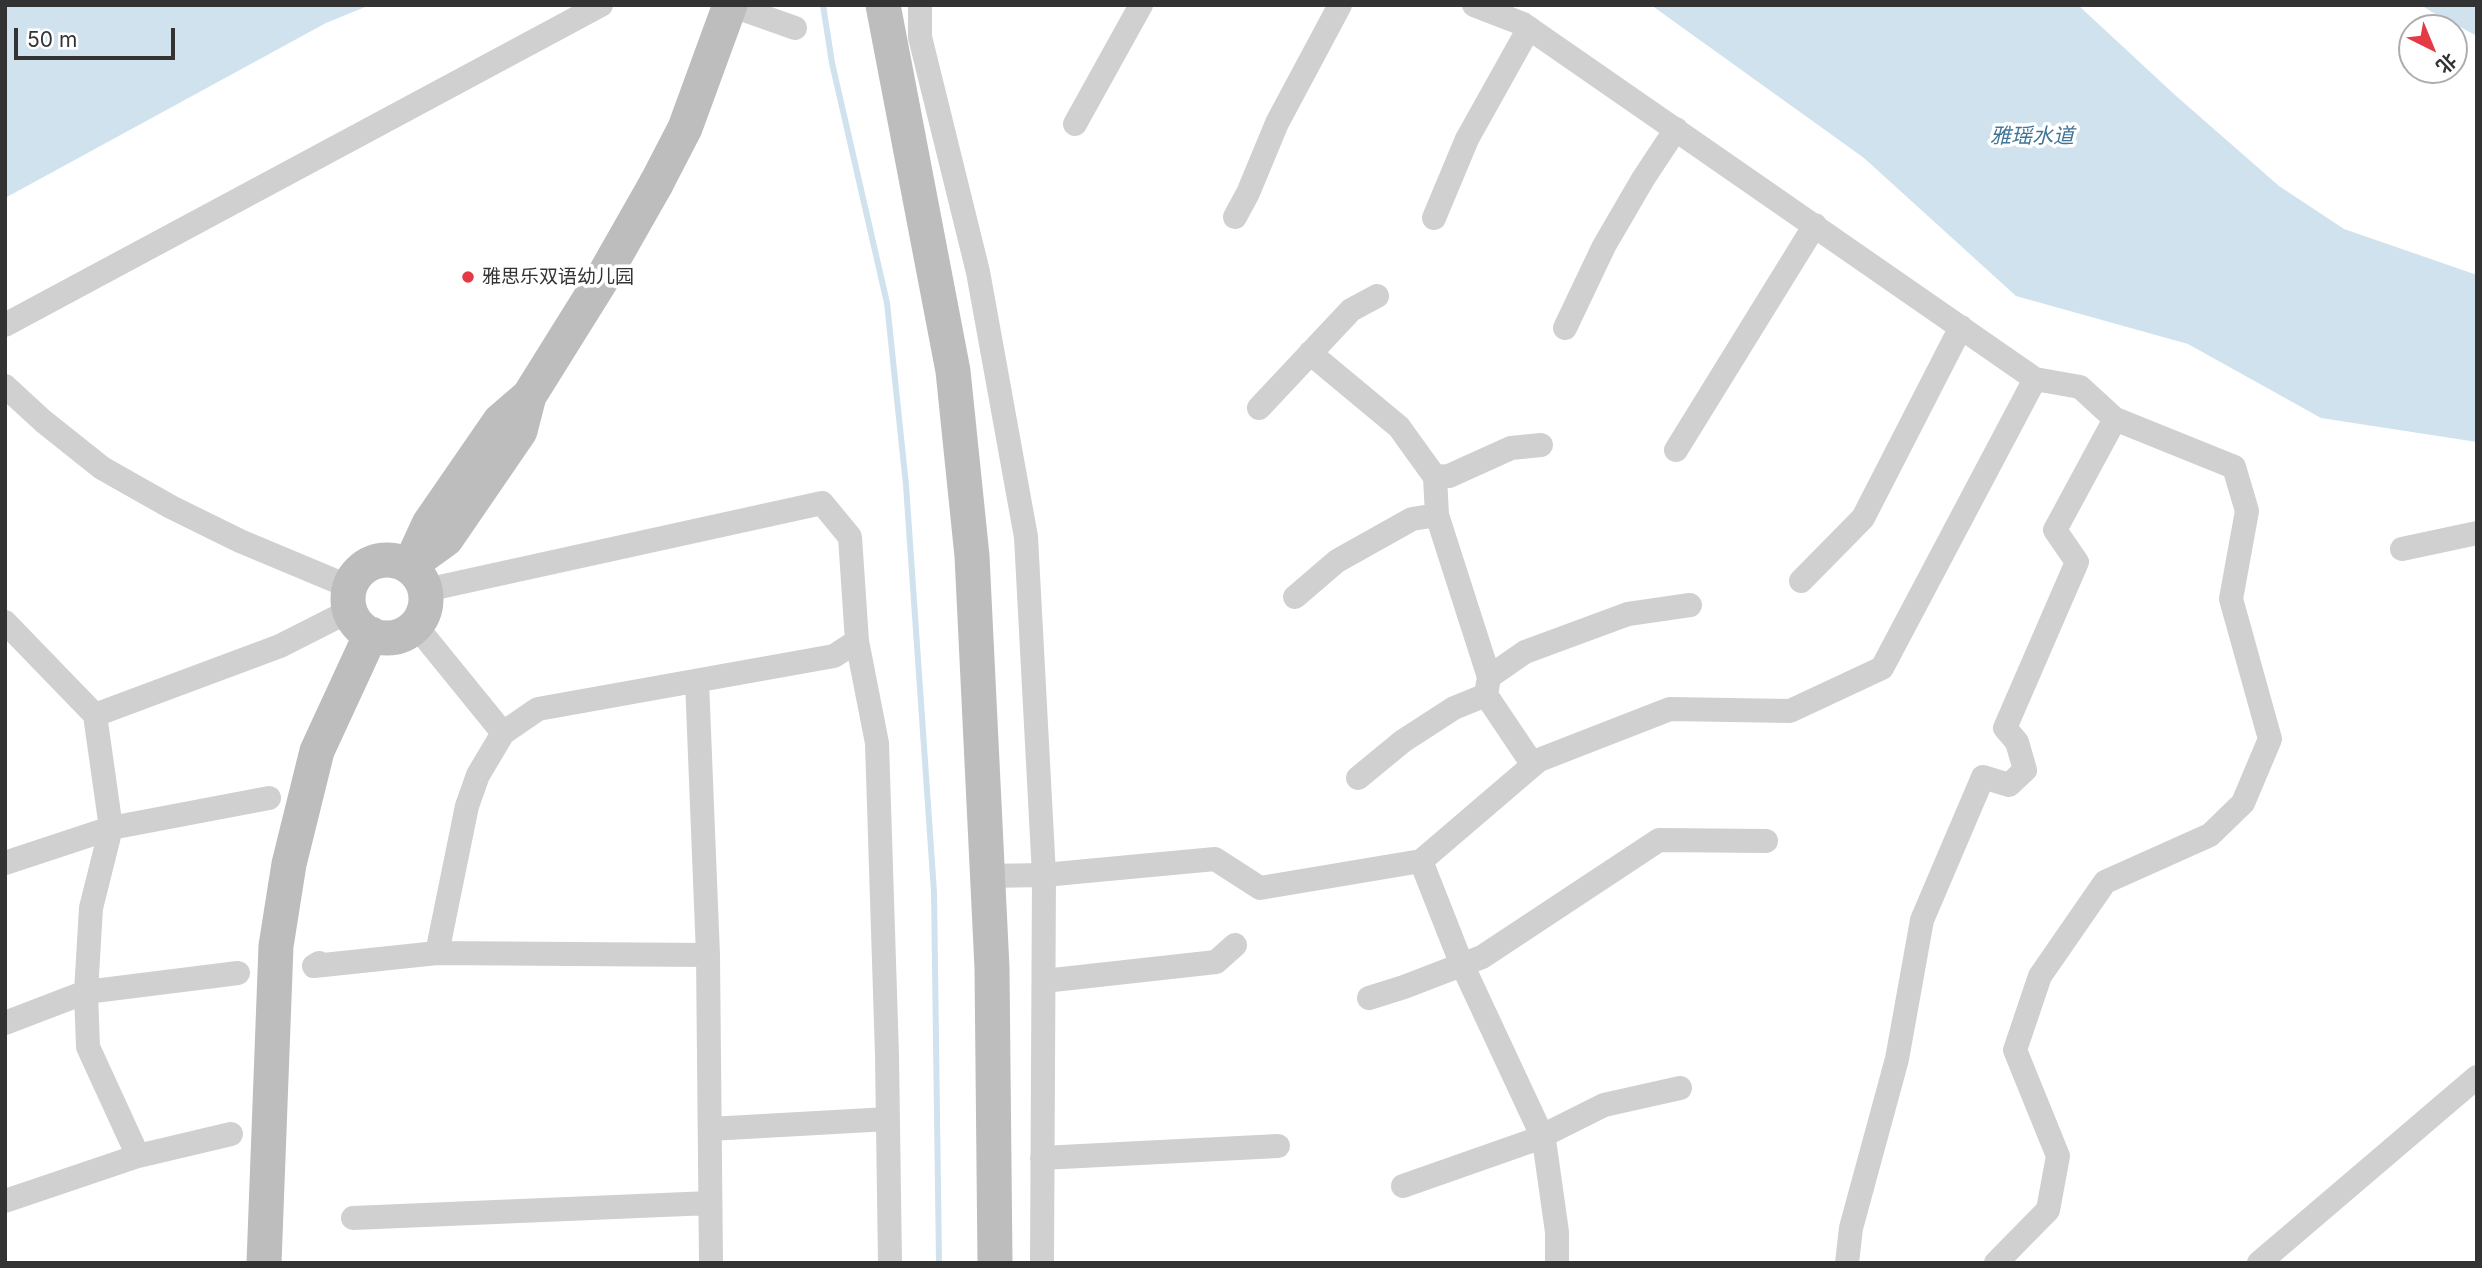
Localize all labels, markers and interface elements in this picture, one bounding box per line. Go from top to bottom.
scale bar [18,14,178,58]
north arrow [2398,14,2468,84]
text: 50 m [27,27,77,52]
text: 北 [2432,48,2461,78]
water label: 雅瑶水道 [1990,124,2074,150]
place label: 雅思乐双语幼儿园 [482,266,634,288]
marker: 雅思乐双语幼儿园 [460,269,476,285]

